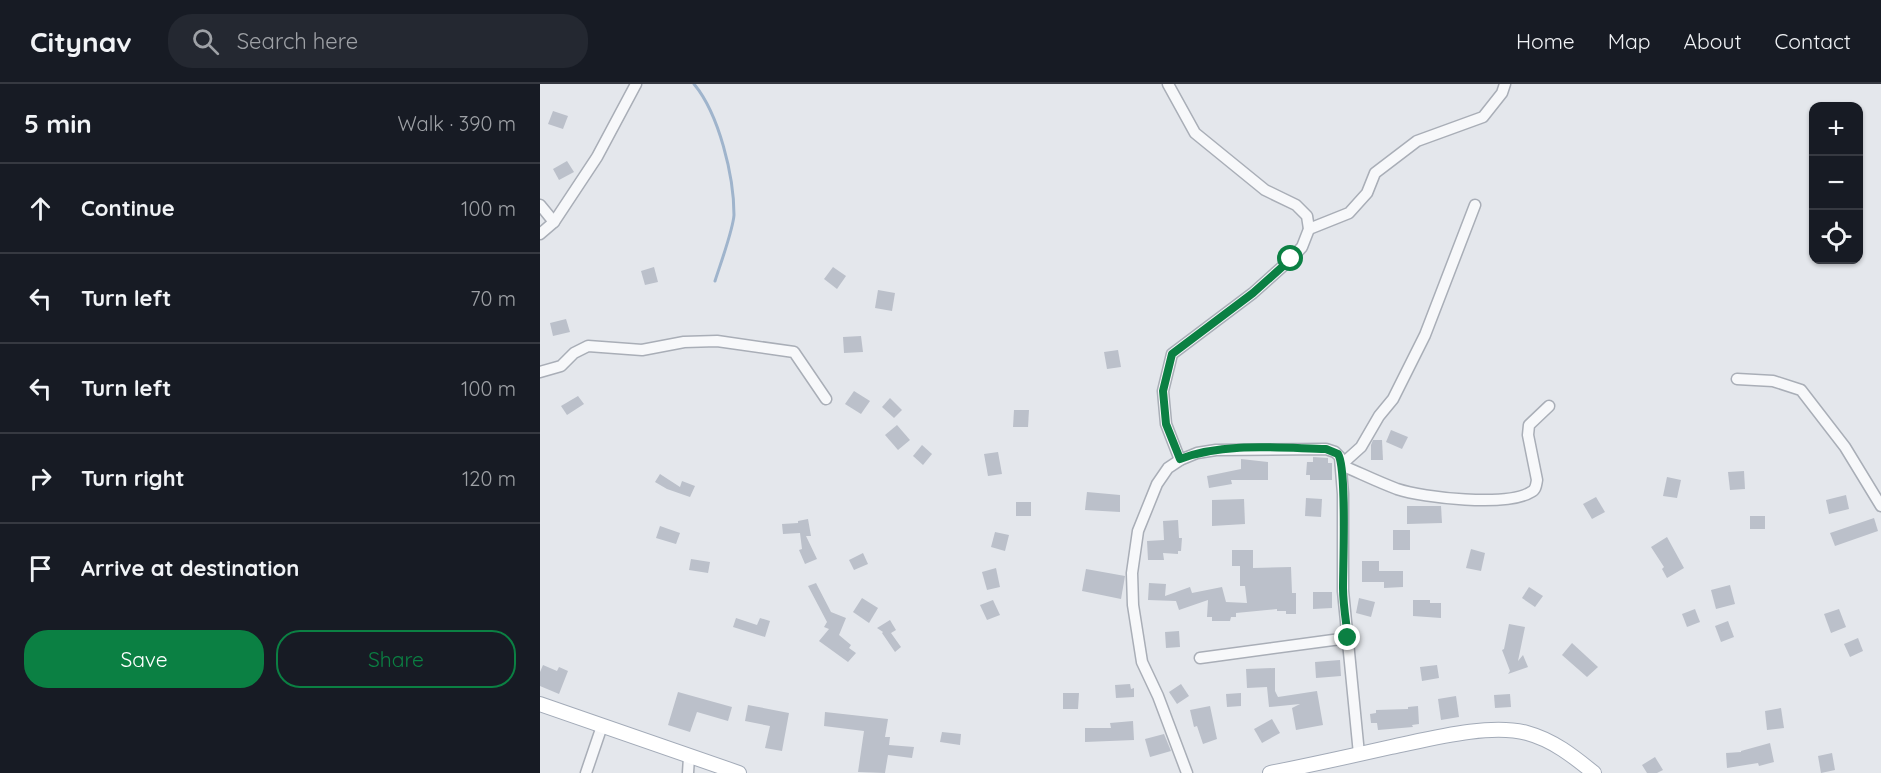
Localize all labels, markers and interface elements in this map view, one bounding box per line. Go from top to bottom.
search box [168,14,588,68]
text: Citynav [30,24,132,59]
icon: search [189,25,222,58]
text: Search here [237,27,358,55]
text: Home [1516,28,1575,54]
text: Map [1608,28,1651,54]
text: About [1684,28,1742,54]
text: Contact [1775,28,1851,54]
map controls [1809,102,1863,264]
button: + [1809,102,1863,156]
text: 5 min [24,107,92,140]
text: Walk · 390 m [397,111,516,136]
button: − [1809,156,1863,210]
icon: ahead [24,192,57,225]
text: Continue [81,194,175,222]
text: 100 m [461,196,516,221]
button: locate [1809,210,1863,264]
route start [1277,245,1303,271]
icon: left [24,282,57,315]
text: Turn left [81,284,171,312]
text: 70 m [470,286,516,311]
icon: left [24,372,57,405]
text: Turn left [81,374,171,402]
text: 100 m [461,376,516,401]
icon: right [24,462,57,495]
text: Turn right [81,464,185,492]
text: 120 m [462,466,516,491]
icon: arrive [24,552,57,585]
text: Arrive at destination [81,554,299,582]
route end [1334,624,1360,650]
button: Save [24,630,264,688]
button: Share [276,630,516,688]

